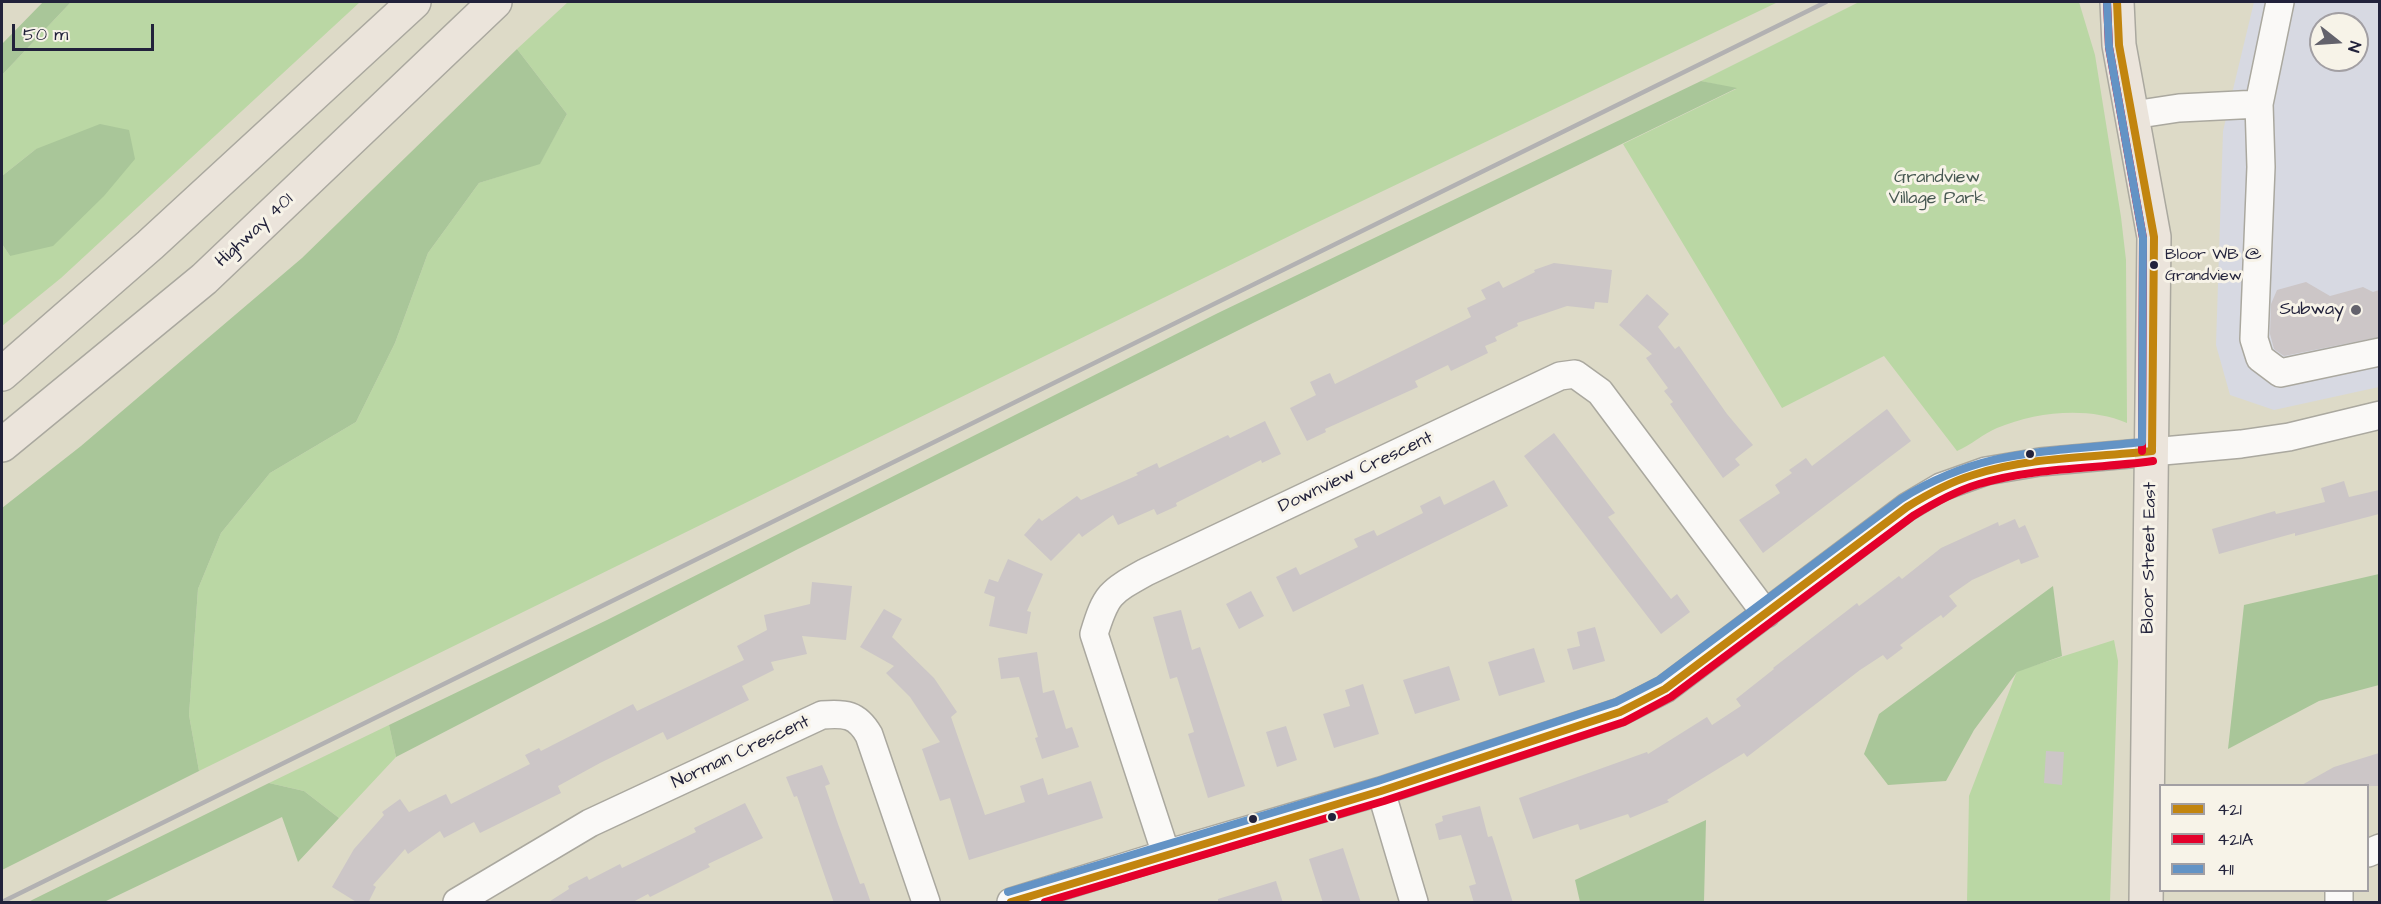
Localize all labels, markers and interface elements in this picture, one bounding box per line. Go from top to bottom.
scale bar [15,12,158,50]
north arrow [2309,12,2369,72]
text: 50 m [23,22,68,47]
text: N [2342,39,2366,55]
park label: Grandview Village Park [1889,167,1985,210]
street label: Highway 401 [212,190,298,272]
place label: Bloor WB @ Grandview [2165,246,2262,284]
marker: Bloor WB @ Grandview [2148,259,2160,271]
place label: Subway [2280,299,2344,321]
marker: Subway [2349,303,2363,317]
street label: Downview Crescent [1275,428,1437,518]
unlabelled marker [2024,448,2036,460]
street label: Bloor Street East [2138,482,2162,634]
street label: Norman Crescent [669,712,813,794]
legend [2159,784,2369,892]
text: 421 [2217,797,2242,822]
unlabelled marker [1326,811,1338,823]
unlabelled marker [1247,813,1259,825]
text: 421A [2217,827,2253,852]
text: 411 [2217,857,2234,882]

